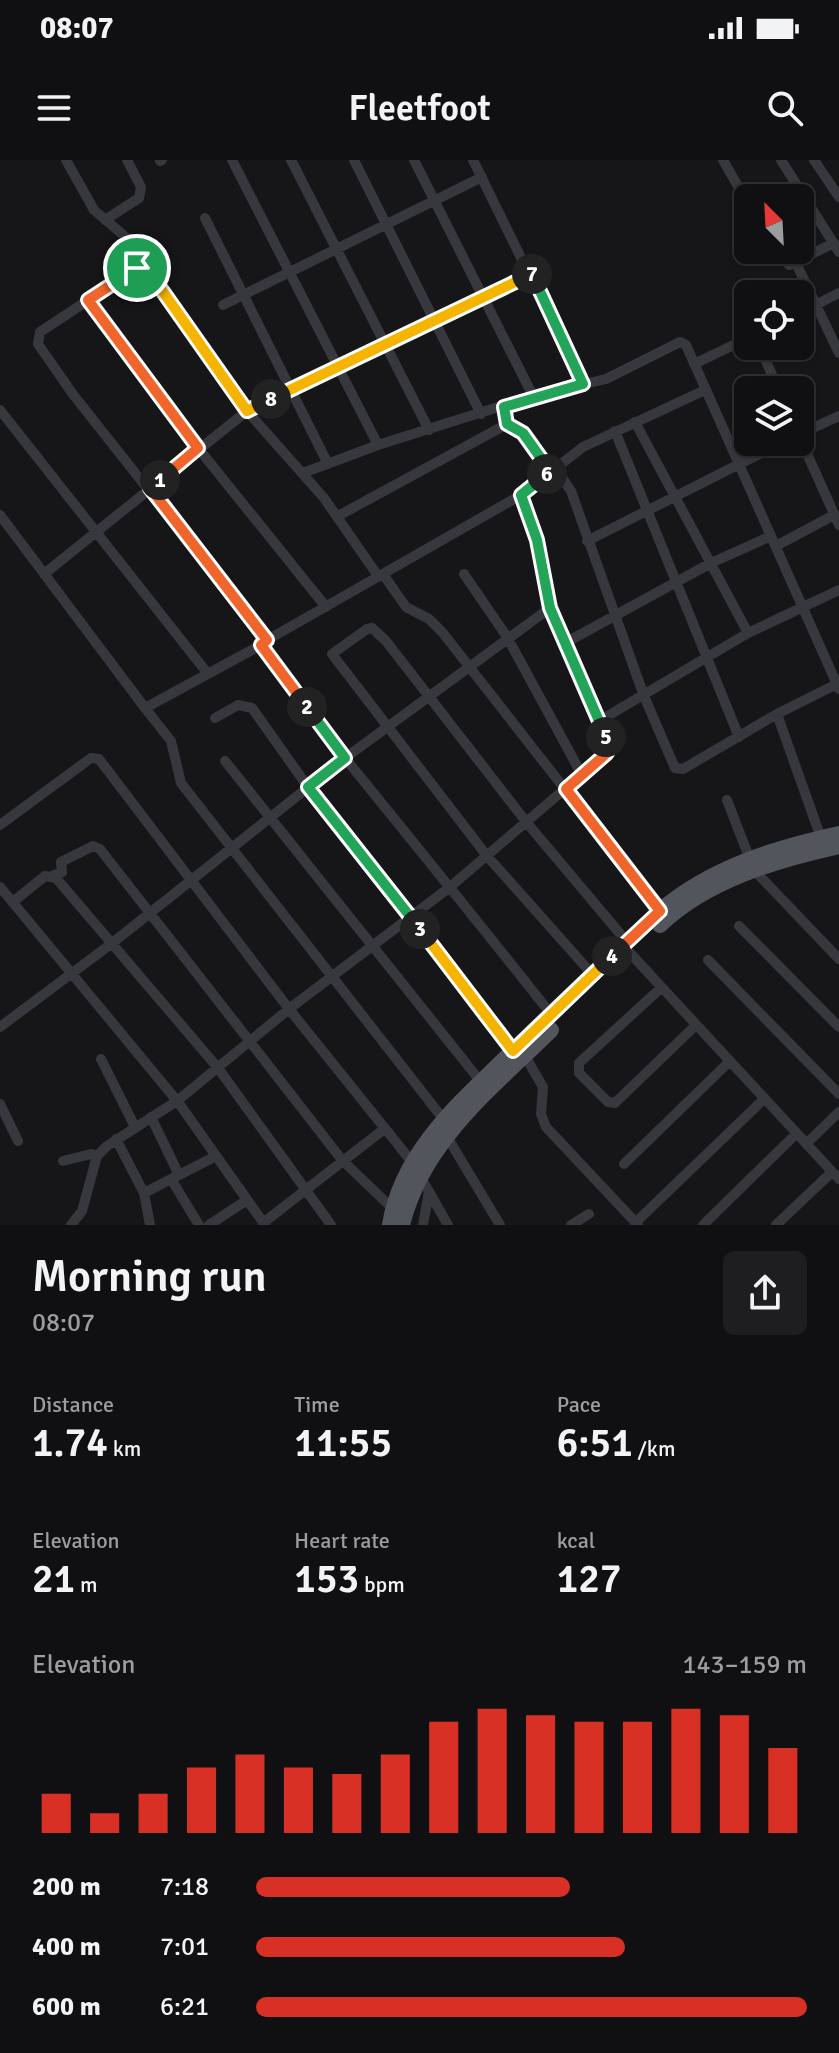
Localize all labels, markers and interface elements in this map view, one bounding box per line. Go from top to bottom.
text: 08:07 [40,10,114,47]
icon: menu [32,86,76,130]
text: Fleetfoot [348,86,491,131]
icon: search [763,86,807,130]
north arrow [734,184,814,264]
map controls [734,184,814,456]
pin [103,234,171,302]
icon: arrive [115,246,159,290]
pin: 7 [512,254,552,294]
text: 7 [526,260,538,287]
button: locate [734,280,814,360]
button: layers [734,376,814,456]
pin: 8 [251,379,291,419]
text: 8 [265,385,277,412]
pin: 6 [527,454,567,494]
pin: 1 [140,460,180,500]
text: 6 [541,460,553,487]
text: 1 [154,466,166,493]
pin: 2 [287,687,327,727]
text: 2 [301,693,313,720]
pin: 5 [586,717,626,757]
text: 5 [600,723,612,750]
pin: 3 [400,909,440,949]
text: 3 [414,915,426,942]
pin: 4 [592,936,632,976]
text: 4 [606,942,618,969]
text: Morning run [32,1250,267,1304]
button: share [723,1251,807,1335]
text: 08:07 [32,1307,95,1339]
text: Distance [32,1391,114,1418]
text: Time [294,1391,340,1418]
text: Pace [557,1391,601,1418]
text: 1.74 [32,1418,108,1468]
text: 11:55 [294,1418,392,1468]
text: 6:51 [557,1418,633,1468]
text: km [108,1435,141,1462]
text: /km [633,1435,675,1462]
text: Elevation [32,1527,120,1554]
text: Heart rate [294,1527,390,1554]
text: kcal [557,1527,595,1554]
text: 21 [32,1554,75,1604]
text: 153 [294,1554,359,1604]
text: 127 [557,1554,621,1604]
text: m [75,1571,98,1598]
text: bpm [359,1571,405,1598]
text: Elevation [32,1649,136,1681]
text: 143–159 m [683,1649,807,1681]
text: 200 m [32,1871,101,1903]
text: 7:18 [160,1871,209,1903]
text: 400 m [32,1931,101,1963]
text: 7:01 [160,1931,209,1963]
text: 600 m [32,1991,101,2023]
text: 6:21 [160,1991,209,2023]

